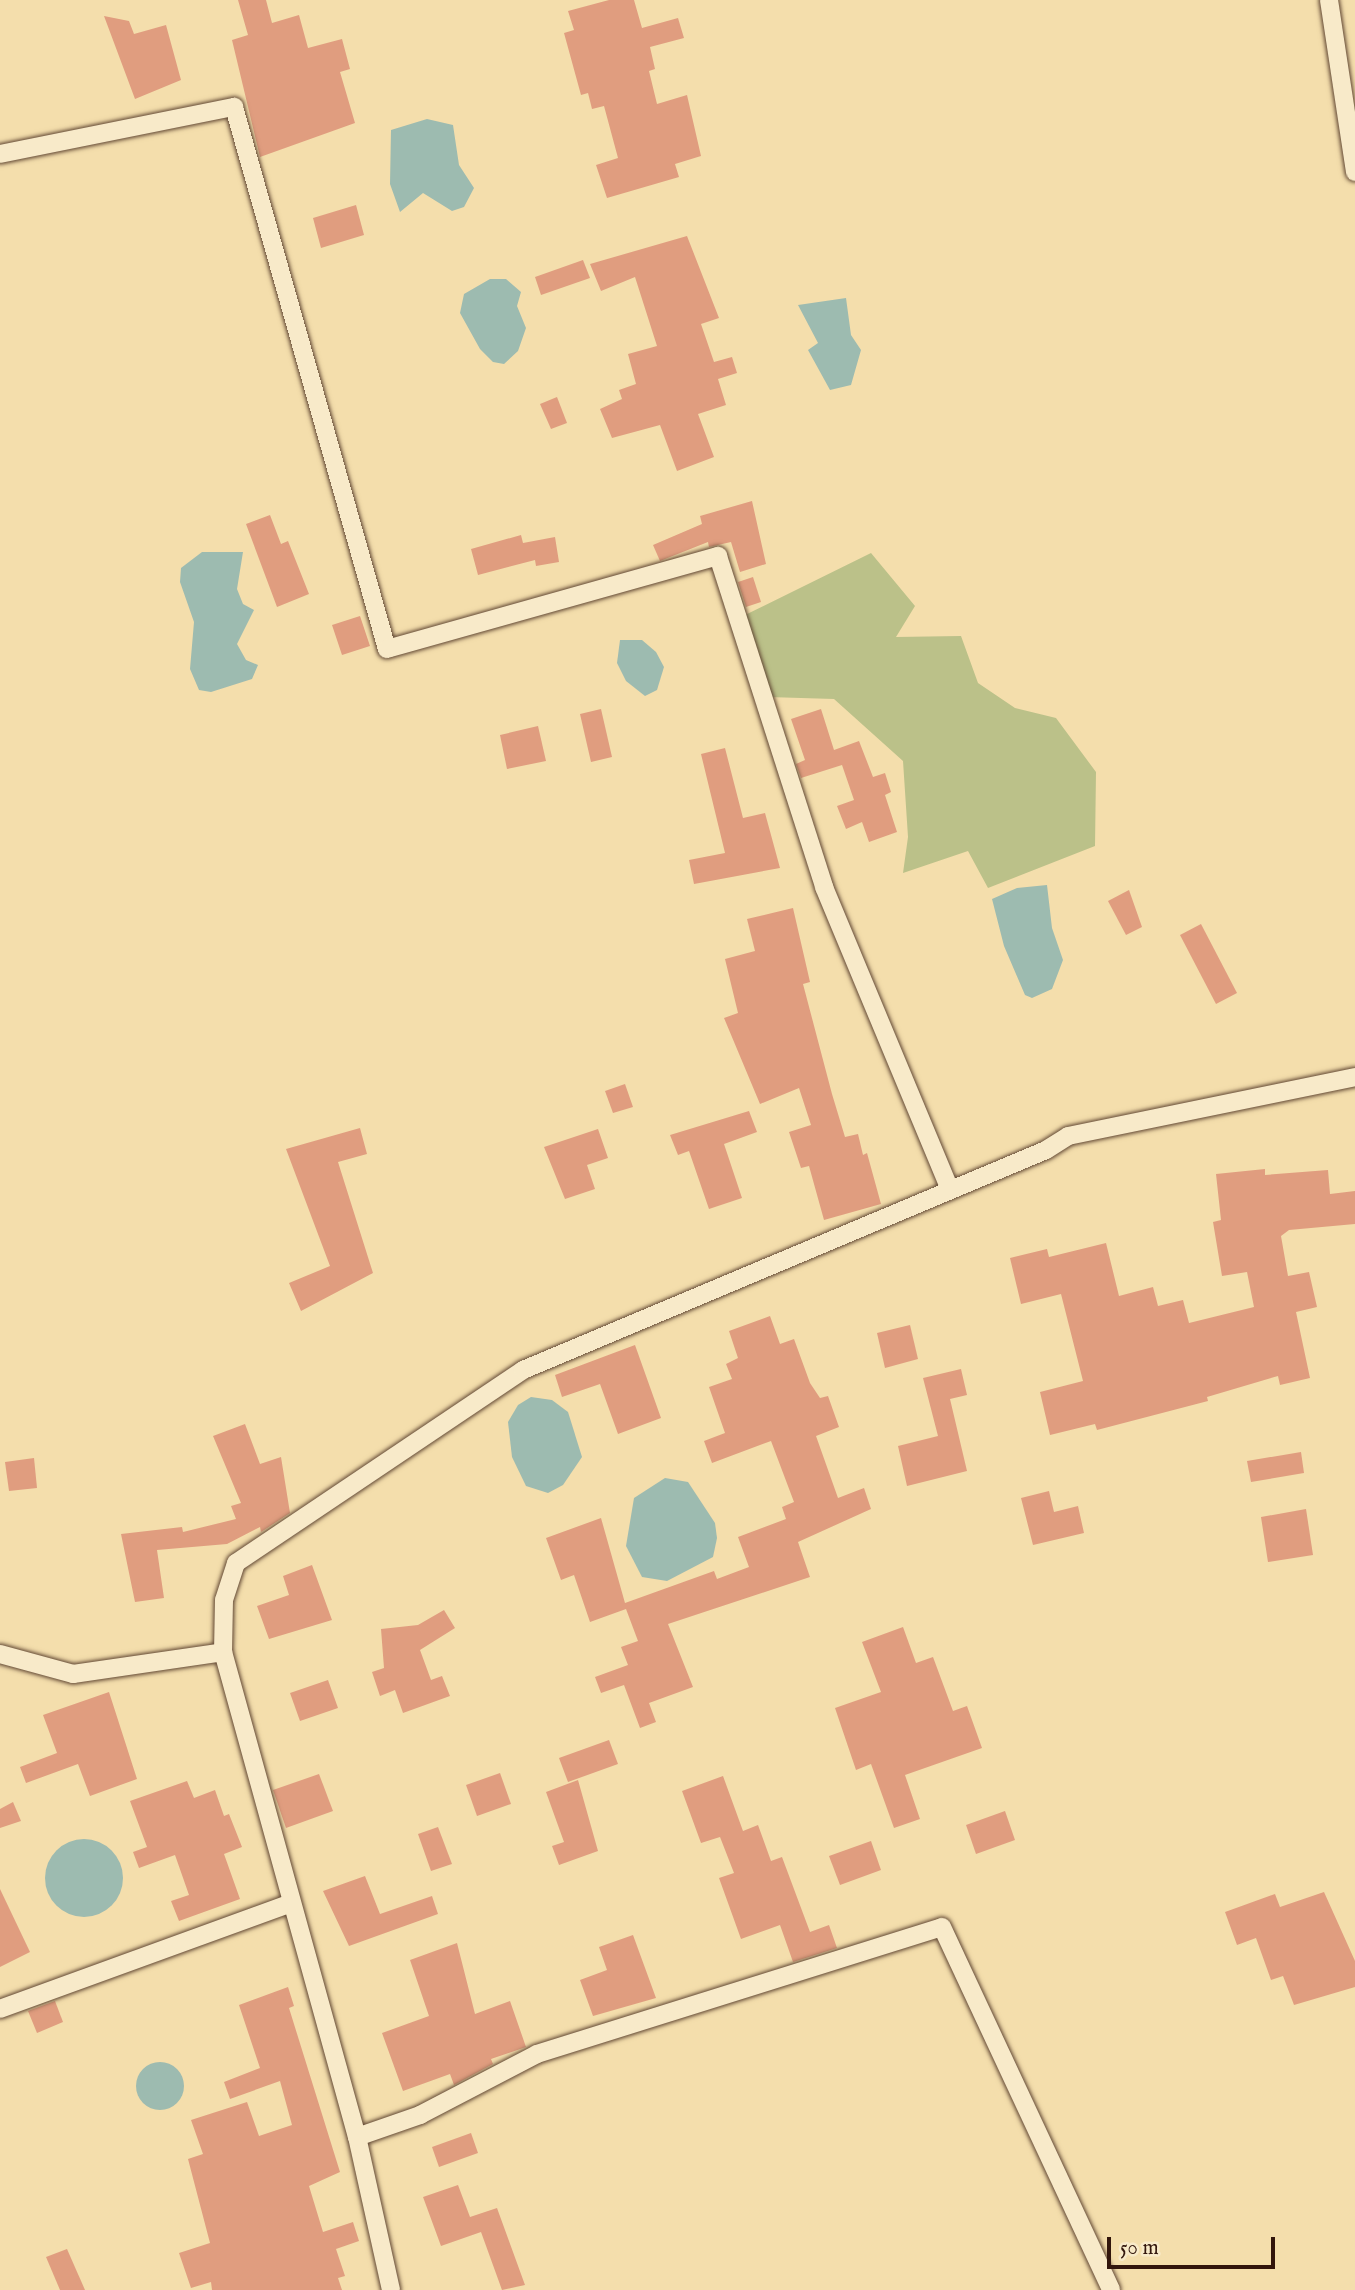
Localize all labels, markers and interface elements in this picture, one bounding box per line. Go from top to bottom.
scale bar [1110,2224,1278,2268]
text: 50 m [1120,2235,1159,2262]

